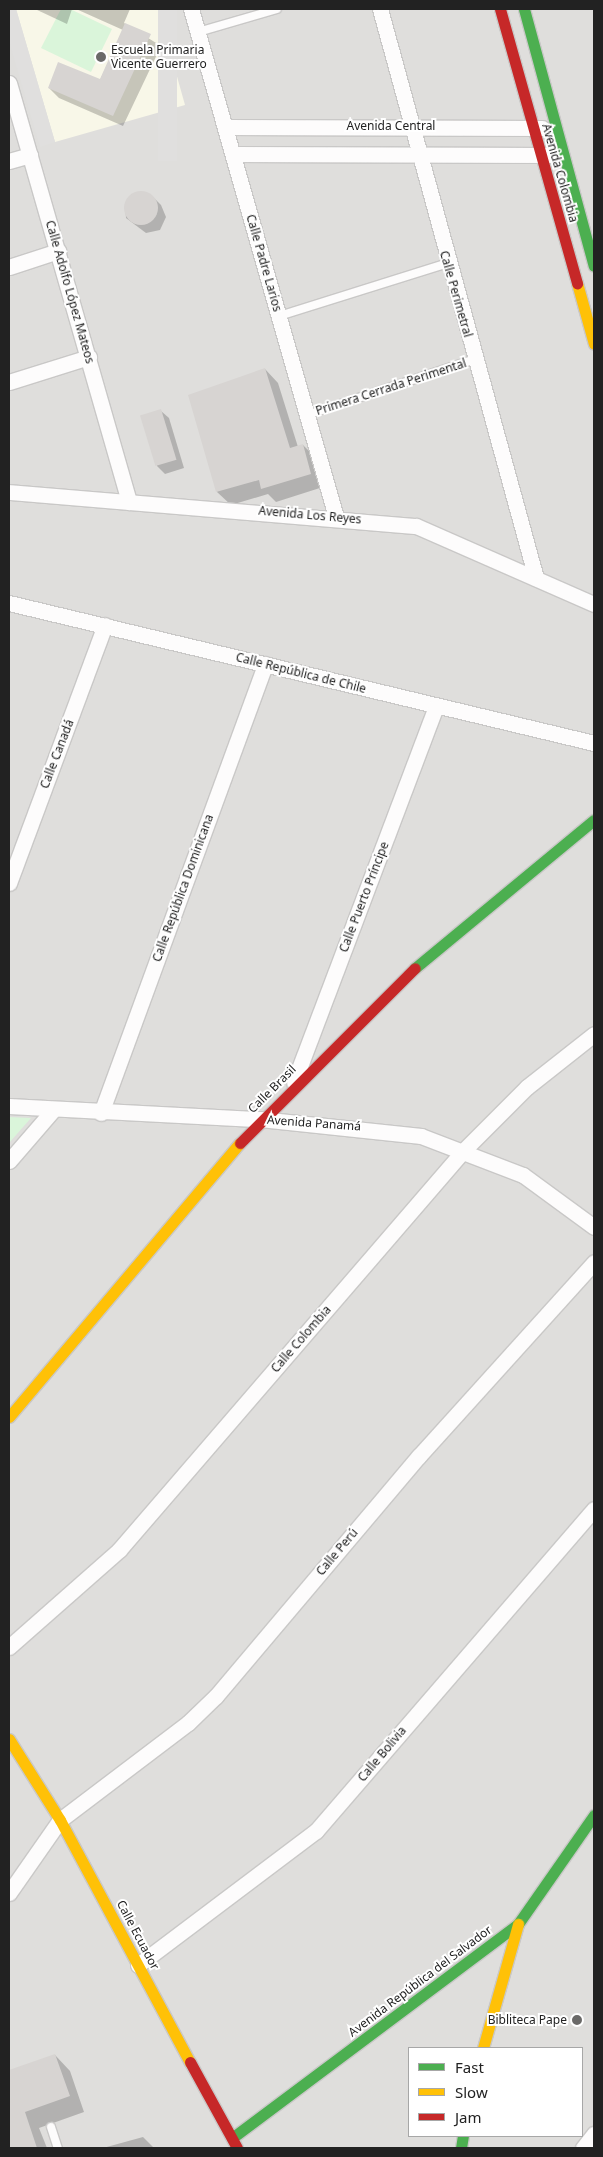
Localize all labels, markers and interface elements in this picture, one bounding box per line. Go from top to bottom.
place label: Escuela Primaria Vicente Guerrero [111,43,207,71]
marker: Escuela Primaria Vicente Guerrero [95,51,107,63]
street label: Avenida Central [347,119,435,133]
street label: Avenida Colombia [539,122,581,224]
street label: Calle Padre Larios [243,213,285,313]
street label: Calle Adolfo López Mateos [43,219,97,365]
street label: Calle Perimetral [437,249,475,339]
street label: Primera Cerrada Perimental [314,356,468,418]
street label: Avenida Los Reyes [258,503,362,527]
street label: Calle República de Chile [234,650,368,696]
street label: Calle Canadá [37,717,77,791]
street label: Calle República Dominicana [150,812,216,964]
street label: Calle Puerto Príncipe [336,840,392,954]
street label: Calle Brasil [245,1062,299,1116]
street label: Avenida Panamá [266,1113,362,1133]
street label: Calle Colombia [268,1303,334,1375]
street label: Calle Perú [313,1526,361,1578]
street label: Calle Bolivia [355,1723,409,1785]
street label: Calle Ecuador [114,1898,162,1972]
street label: Avenida República del Salvador [346,1922,494,2040]
place label: Bibliteca Pape [488,2013,567,2027]
marker: Bibliteca Pape [571,2014,583,2026]
legend [408,2047,583,2137]
text: Fast [455,2057,484,2077]
text: Slow [455,2082,488,2102]
text: Jam [455,2107,482,2127]

